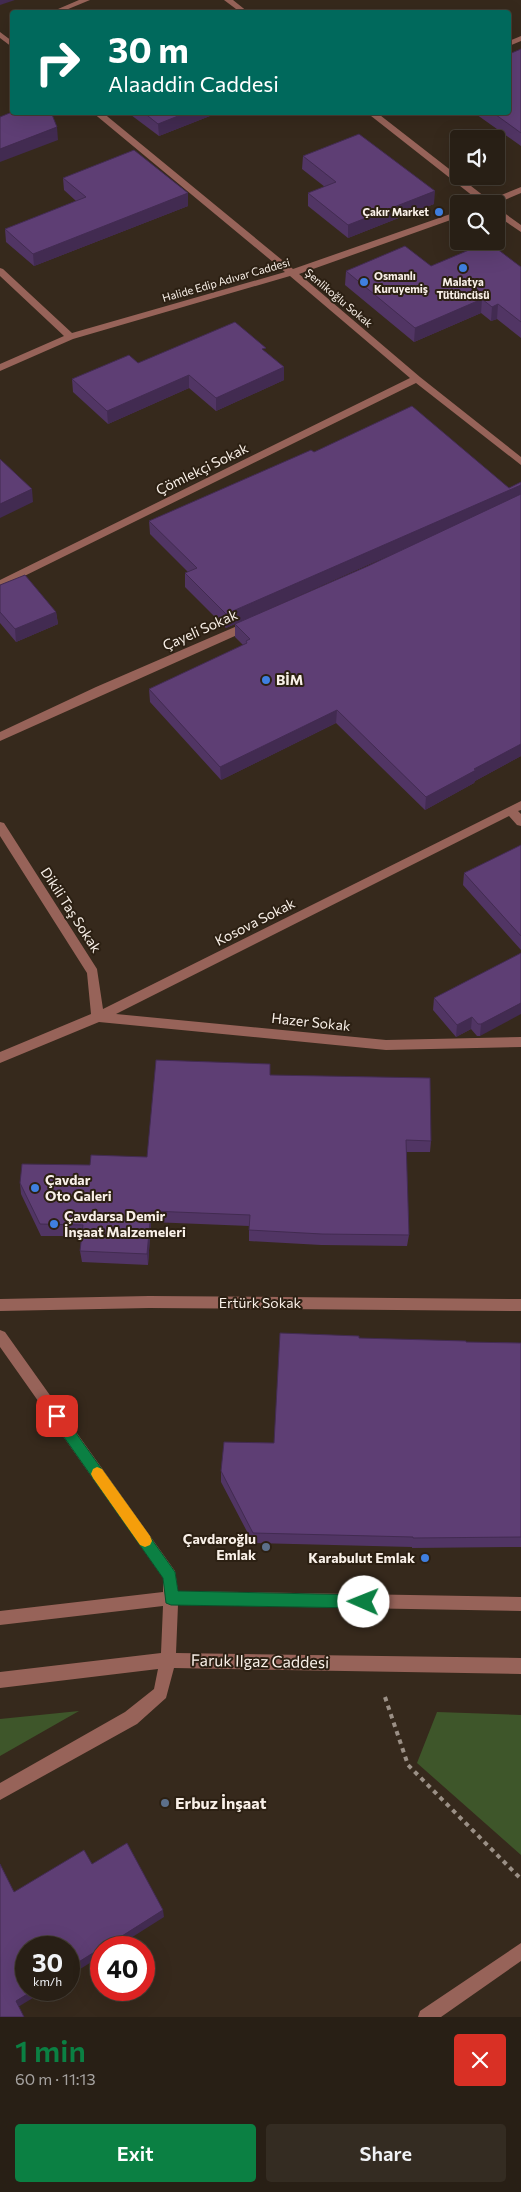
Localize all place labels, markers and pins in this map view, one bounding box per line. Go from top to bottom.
place label: Çakır Market [362,205,429,218]
marker: Çakır Market [433,206,445,218]
marker: Malatya Tütüncüsü [457,262,469,274]
place label: Osmanlı Kuruyemiş [374,269,428,295]
place label: Malatya Tütüncüsü [437,275,489,301]
marker: Osmanlı Kuruyemiş [358,276,370,288]
place label: BİM [276,671,303,688]
marker: BİM [260,674,272,686]
place label: Çavdar Oto Galeri [45,1171,112,1204]
marker: Çavdar Oto Galeri [29,1182,41,1194]
place label: Çavdarsa Demir İnşaat Malzemeleri [64,1207,186,1240]
marker: Çavdarsa Demir İnşaat Malzemeleri [48,1218,60,1230]
pin [36,1395,78,1437]
place label: Çavdaroğlu Emlak [183,1530,256,1563]
marker: Çavdaroğlu Emlak [260,1541,272,1553]
place label: Karabulut Emlak [308,1549,415,1566]
marker: Karabulut Emlak [419,1552,431,1564]
place label: Erbuz İnşaat [175,1793,267,1812]
marker: Erbuz İnşaat [159,1797,171,1809]

